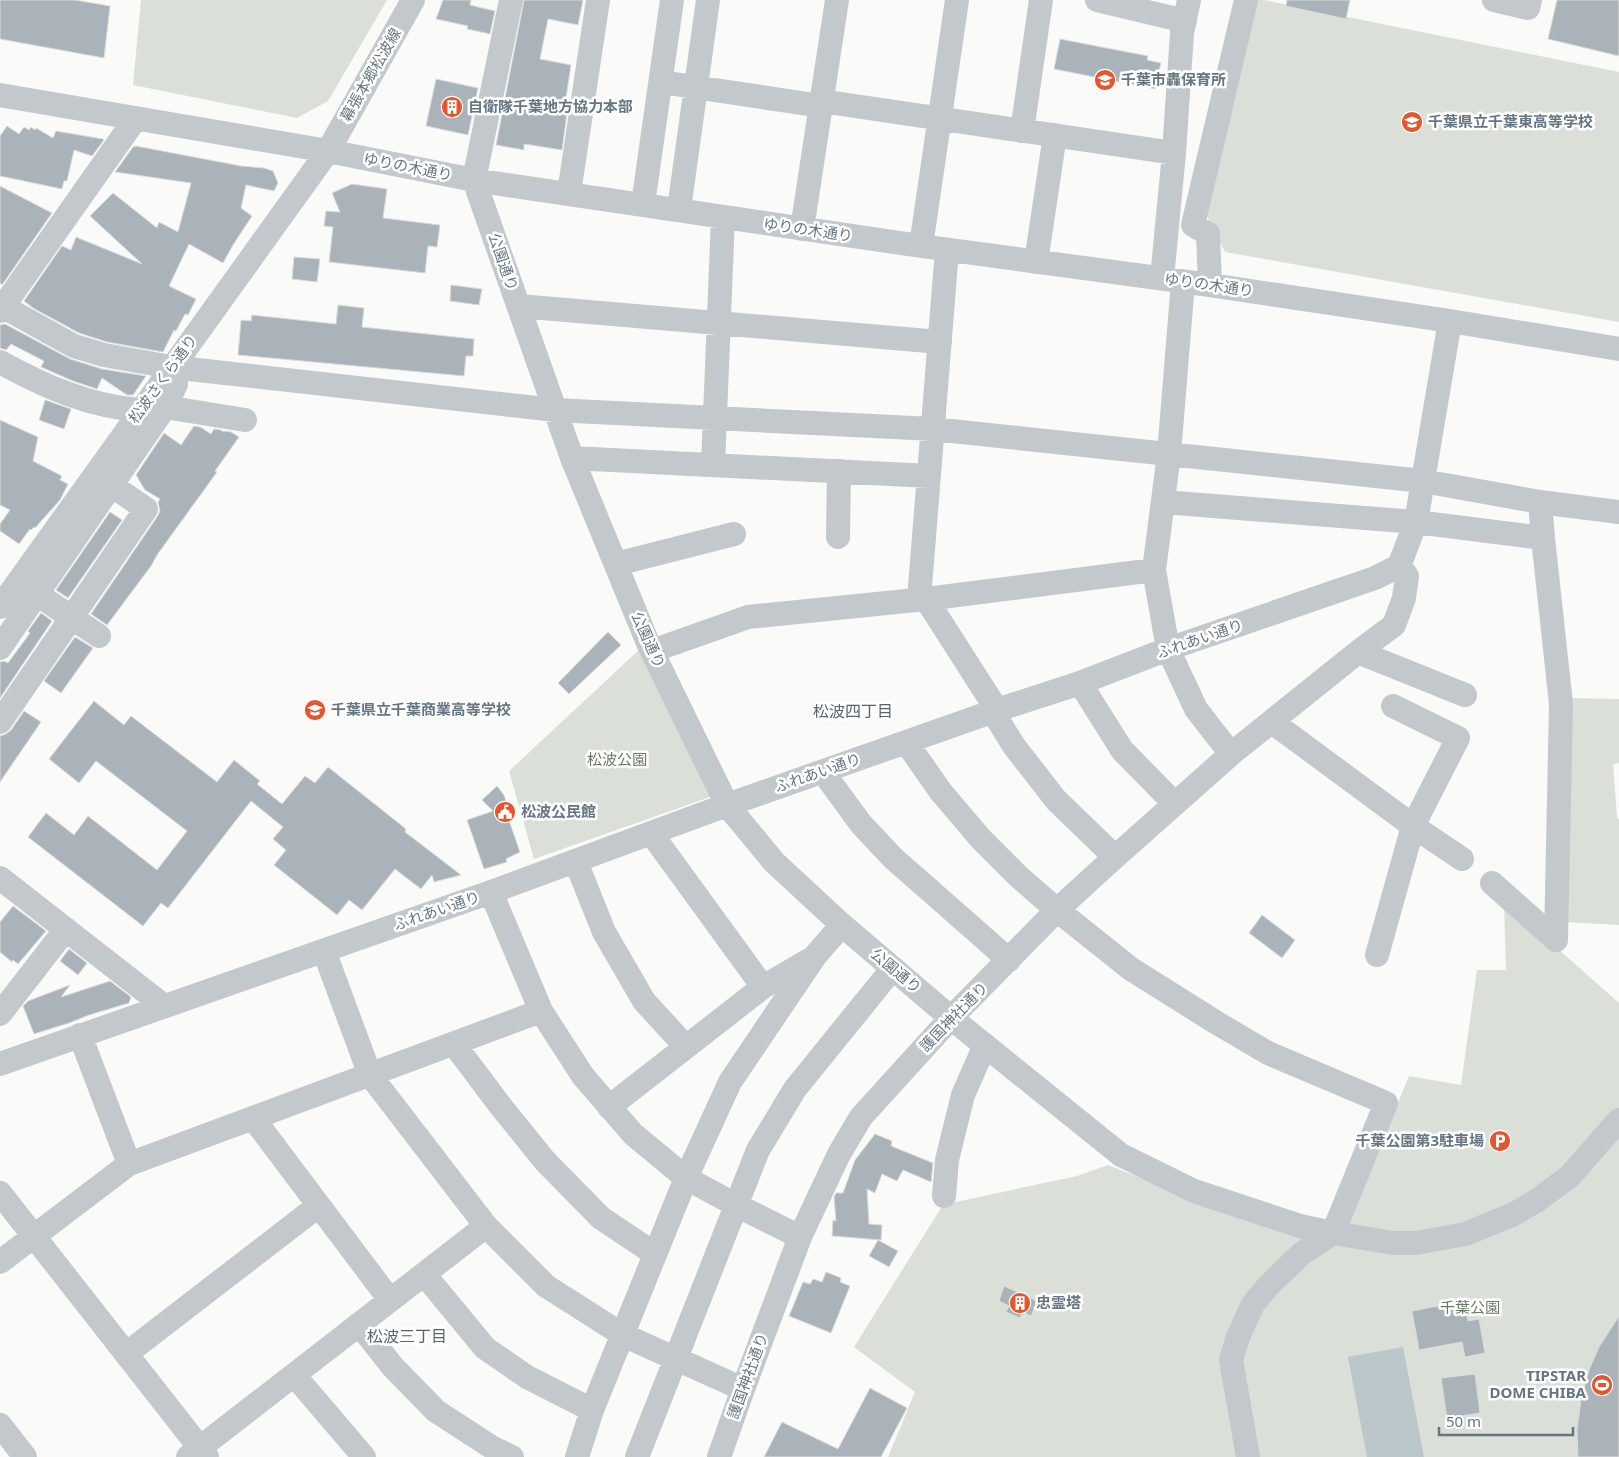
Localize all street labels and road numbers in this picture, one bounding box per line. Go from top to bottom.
street label: 幕張本郷松波線 [335,24,405,125]
street label: ゆりの木通り [362,148,454,184]
street label: ゆりの木通り [762,213,854,245]
street label: 公園通り [485,230,523,293]
street label: ゆりの木通り [1163,268,1255,300]
street label: 松波さくら通り [123,330,201,427]
street label: 公園通り [628,608,670,671]
street label: ふれあい通り [1154,614,1245,662]
street label: ふれあい通り [772,748,863,796]
street label: ふれあい通り [391,886,482,934]
street label: 公園通り [867,943,926,997]
street label: 護国神社通り [915,977,992,1056]
street label: 護国神社通り [722,1330,772,1421]

